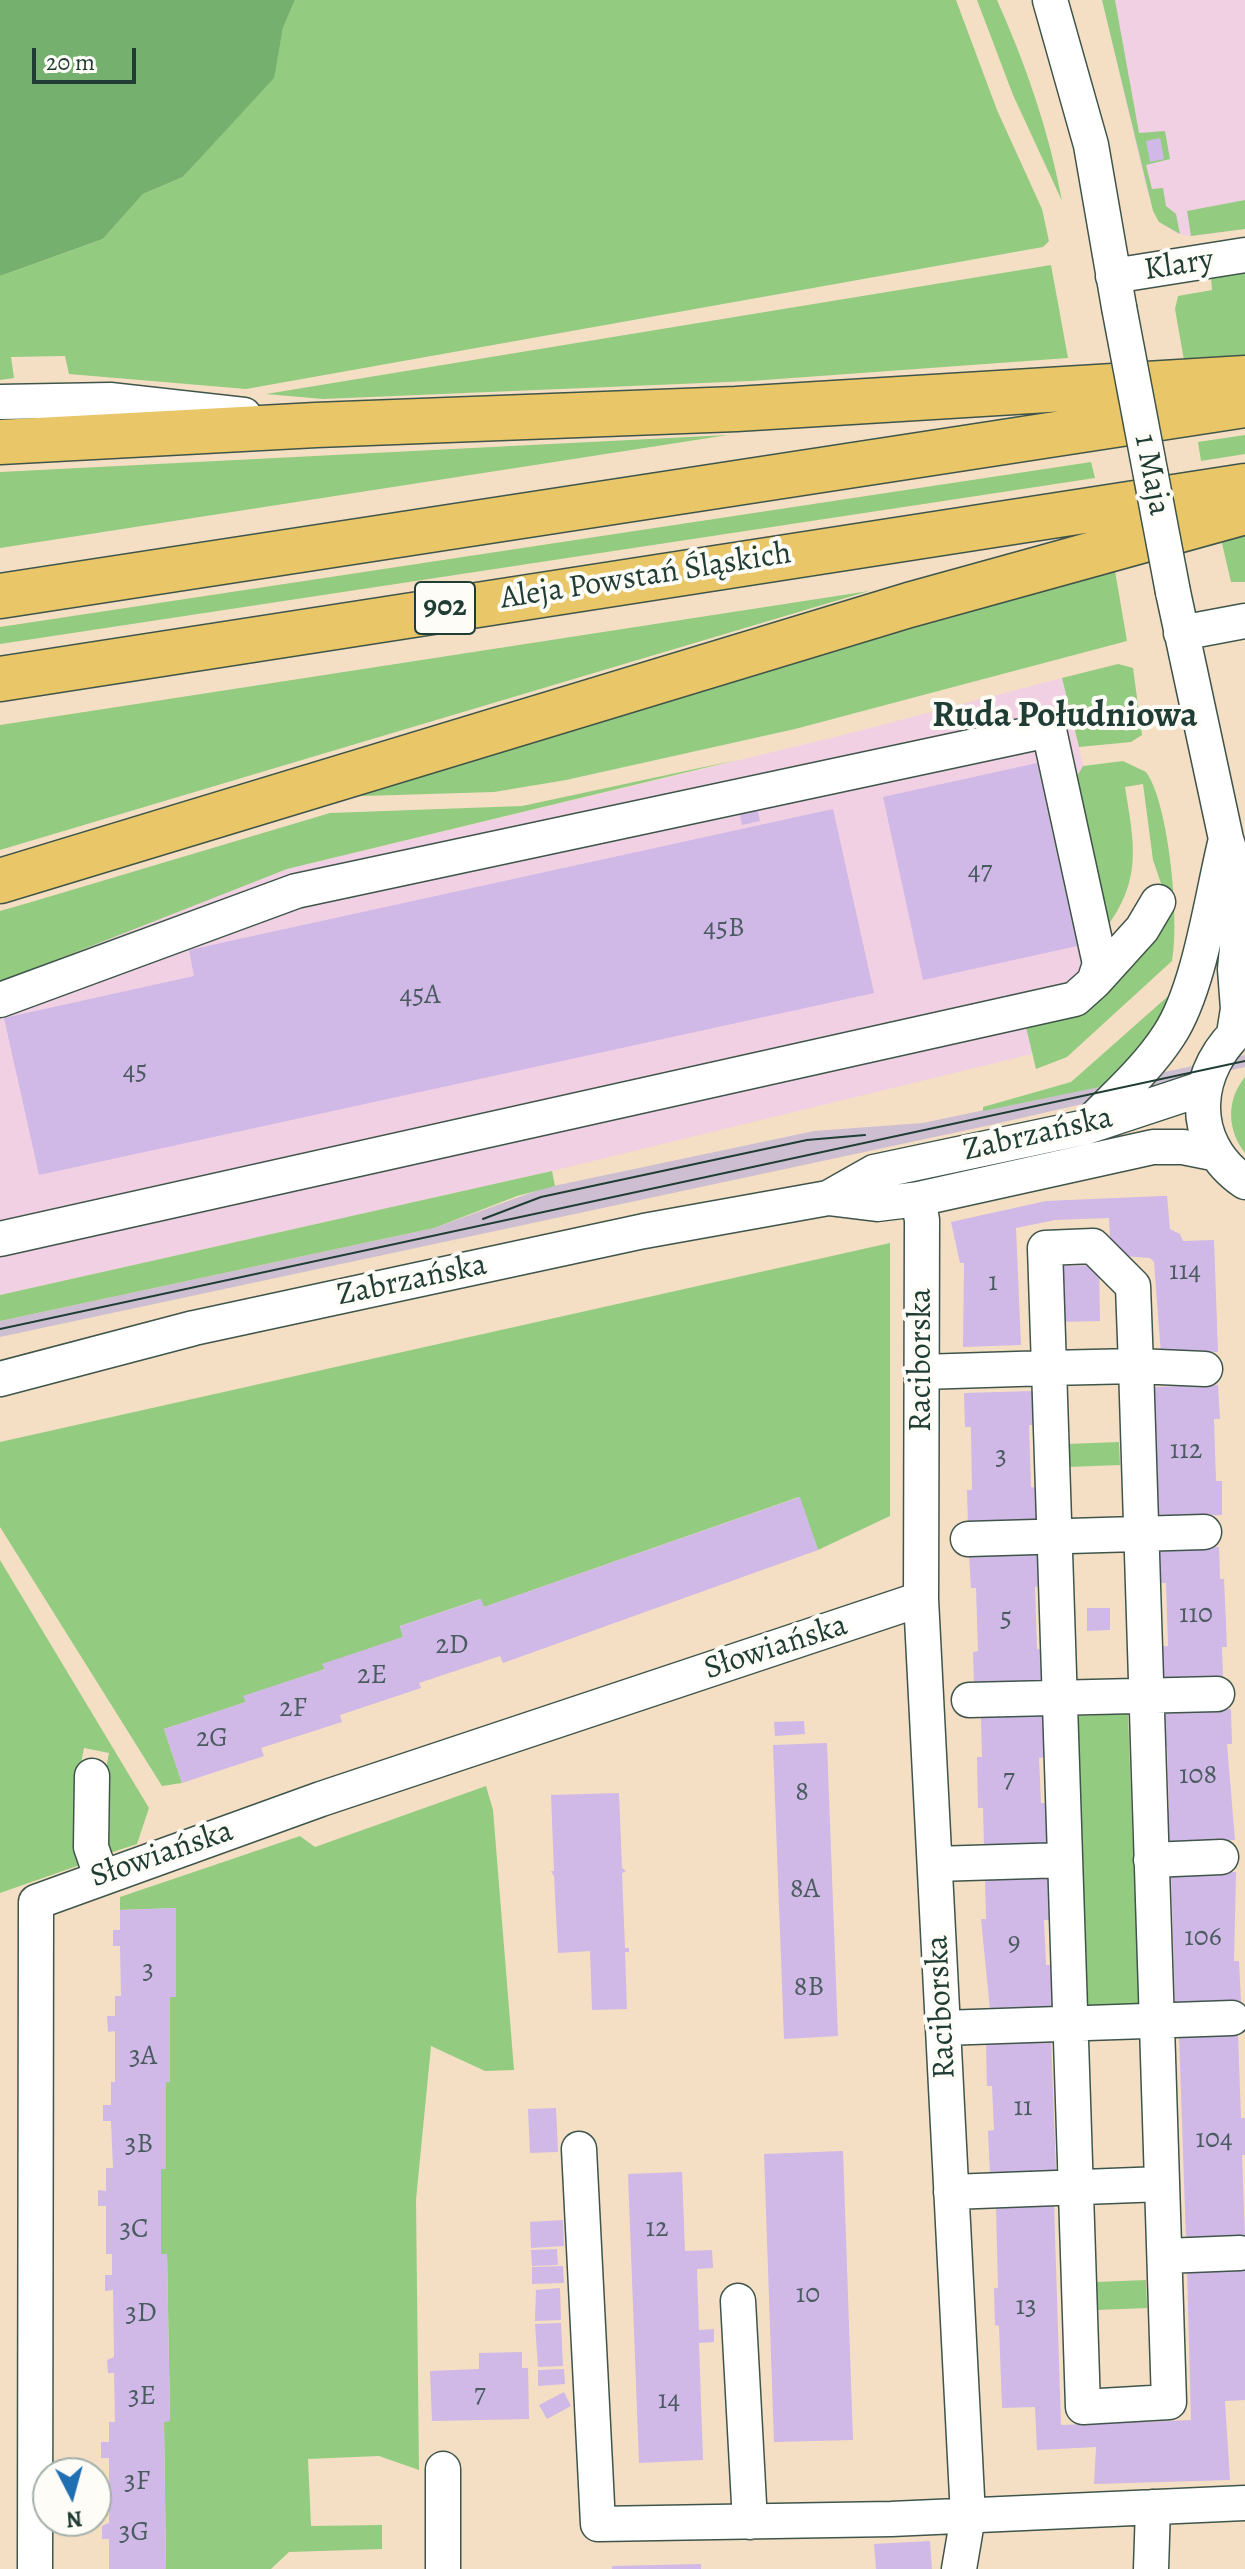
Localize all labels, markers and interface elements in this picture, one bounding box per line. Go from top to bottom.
scale bar [36,32,140,82]
text: 20 m [46,46,95,78]
street label: Klary [1142,242,1216,290]
street label: 1 Maja [1124,431,1178,519]
street label: Aleja Powstań Śląskich [498,535,794,619]
road number: 902 [415,582,475,634]
district label: Ruda Południowa [932,695,1198,739]
house number: 47 [968,855,992,889]
house number: 45B [703,912,745,946]
house number: 45A [399,979,441,1013]
house number: 45 [123,1055,147,1089]
street label: Zabrzańska [960,1099,1116,1171]
street label: Zabrzańska [334,1246,490,1316]
house number: 114 [1169,1255,1201,1289]
house number: 1 [988,1266,998,1300]
street label: Raciborska [903,1288,941,1432]
house number: 112 [1170,1434,1202,1468]
house number: 3 [995,1440,1007,1474]
house number: 110 [1179,1598,1213,1632]
house number: 5 [1000,1602,1012,1636]
street label: Słowiańska [700,1607,852,1689]
house number: 2D [436,1629,468,1663]
house number: 2E [357,1659,387,1693]
house number: 2F [279,1692,307,1726]
house number: 2G [196,1722,228,1756]
house number: 108 [1179,1759,1217,1793]
house number: 7 [1003,1763,1015,1797]
house number: 8 [795,1776,809,1810]
street label: Słowiańska [86,1813,238,1897]
house number: 8A [790,1873,820,1907]
house number: 106 [1184,1921,1222,1955]
house number: 9 [1008,1926,1020,1960]
street label: Raciborska [919,1934,965,2080]
house number: 3 [142,1954,154,1988]
house number: 8B [794,1971,824,2005]
house number: 3A [129,2040,157,2074]
house number: 11 [1013,2091,1033,2125]
house number: 104 [1195,2123,1233,2157]
house number: 3B [125,2128,153,2162]
house number: 12 [646,2212,668,2246]
house number: 3C [119,2213,149,2247]
house number: 10 [796,2278,820,2312]
house number: 13 [1015,2290,1037,2324]
house number: 3D [125,2297,157,2331]
house number: 7 [474,2378,486,2412]
house number: 3E [128,2380,156,2414]
house number: 14 [658,2384,680,2418]
north arrow [32,2457,112,2537]
house number: 3F [124,2465,150,2499]
text: N [65,2503,84,2535]
house number: 3G [119,2516,149,2550]

